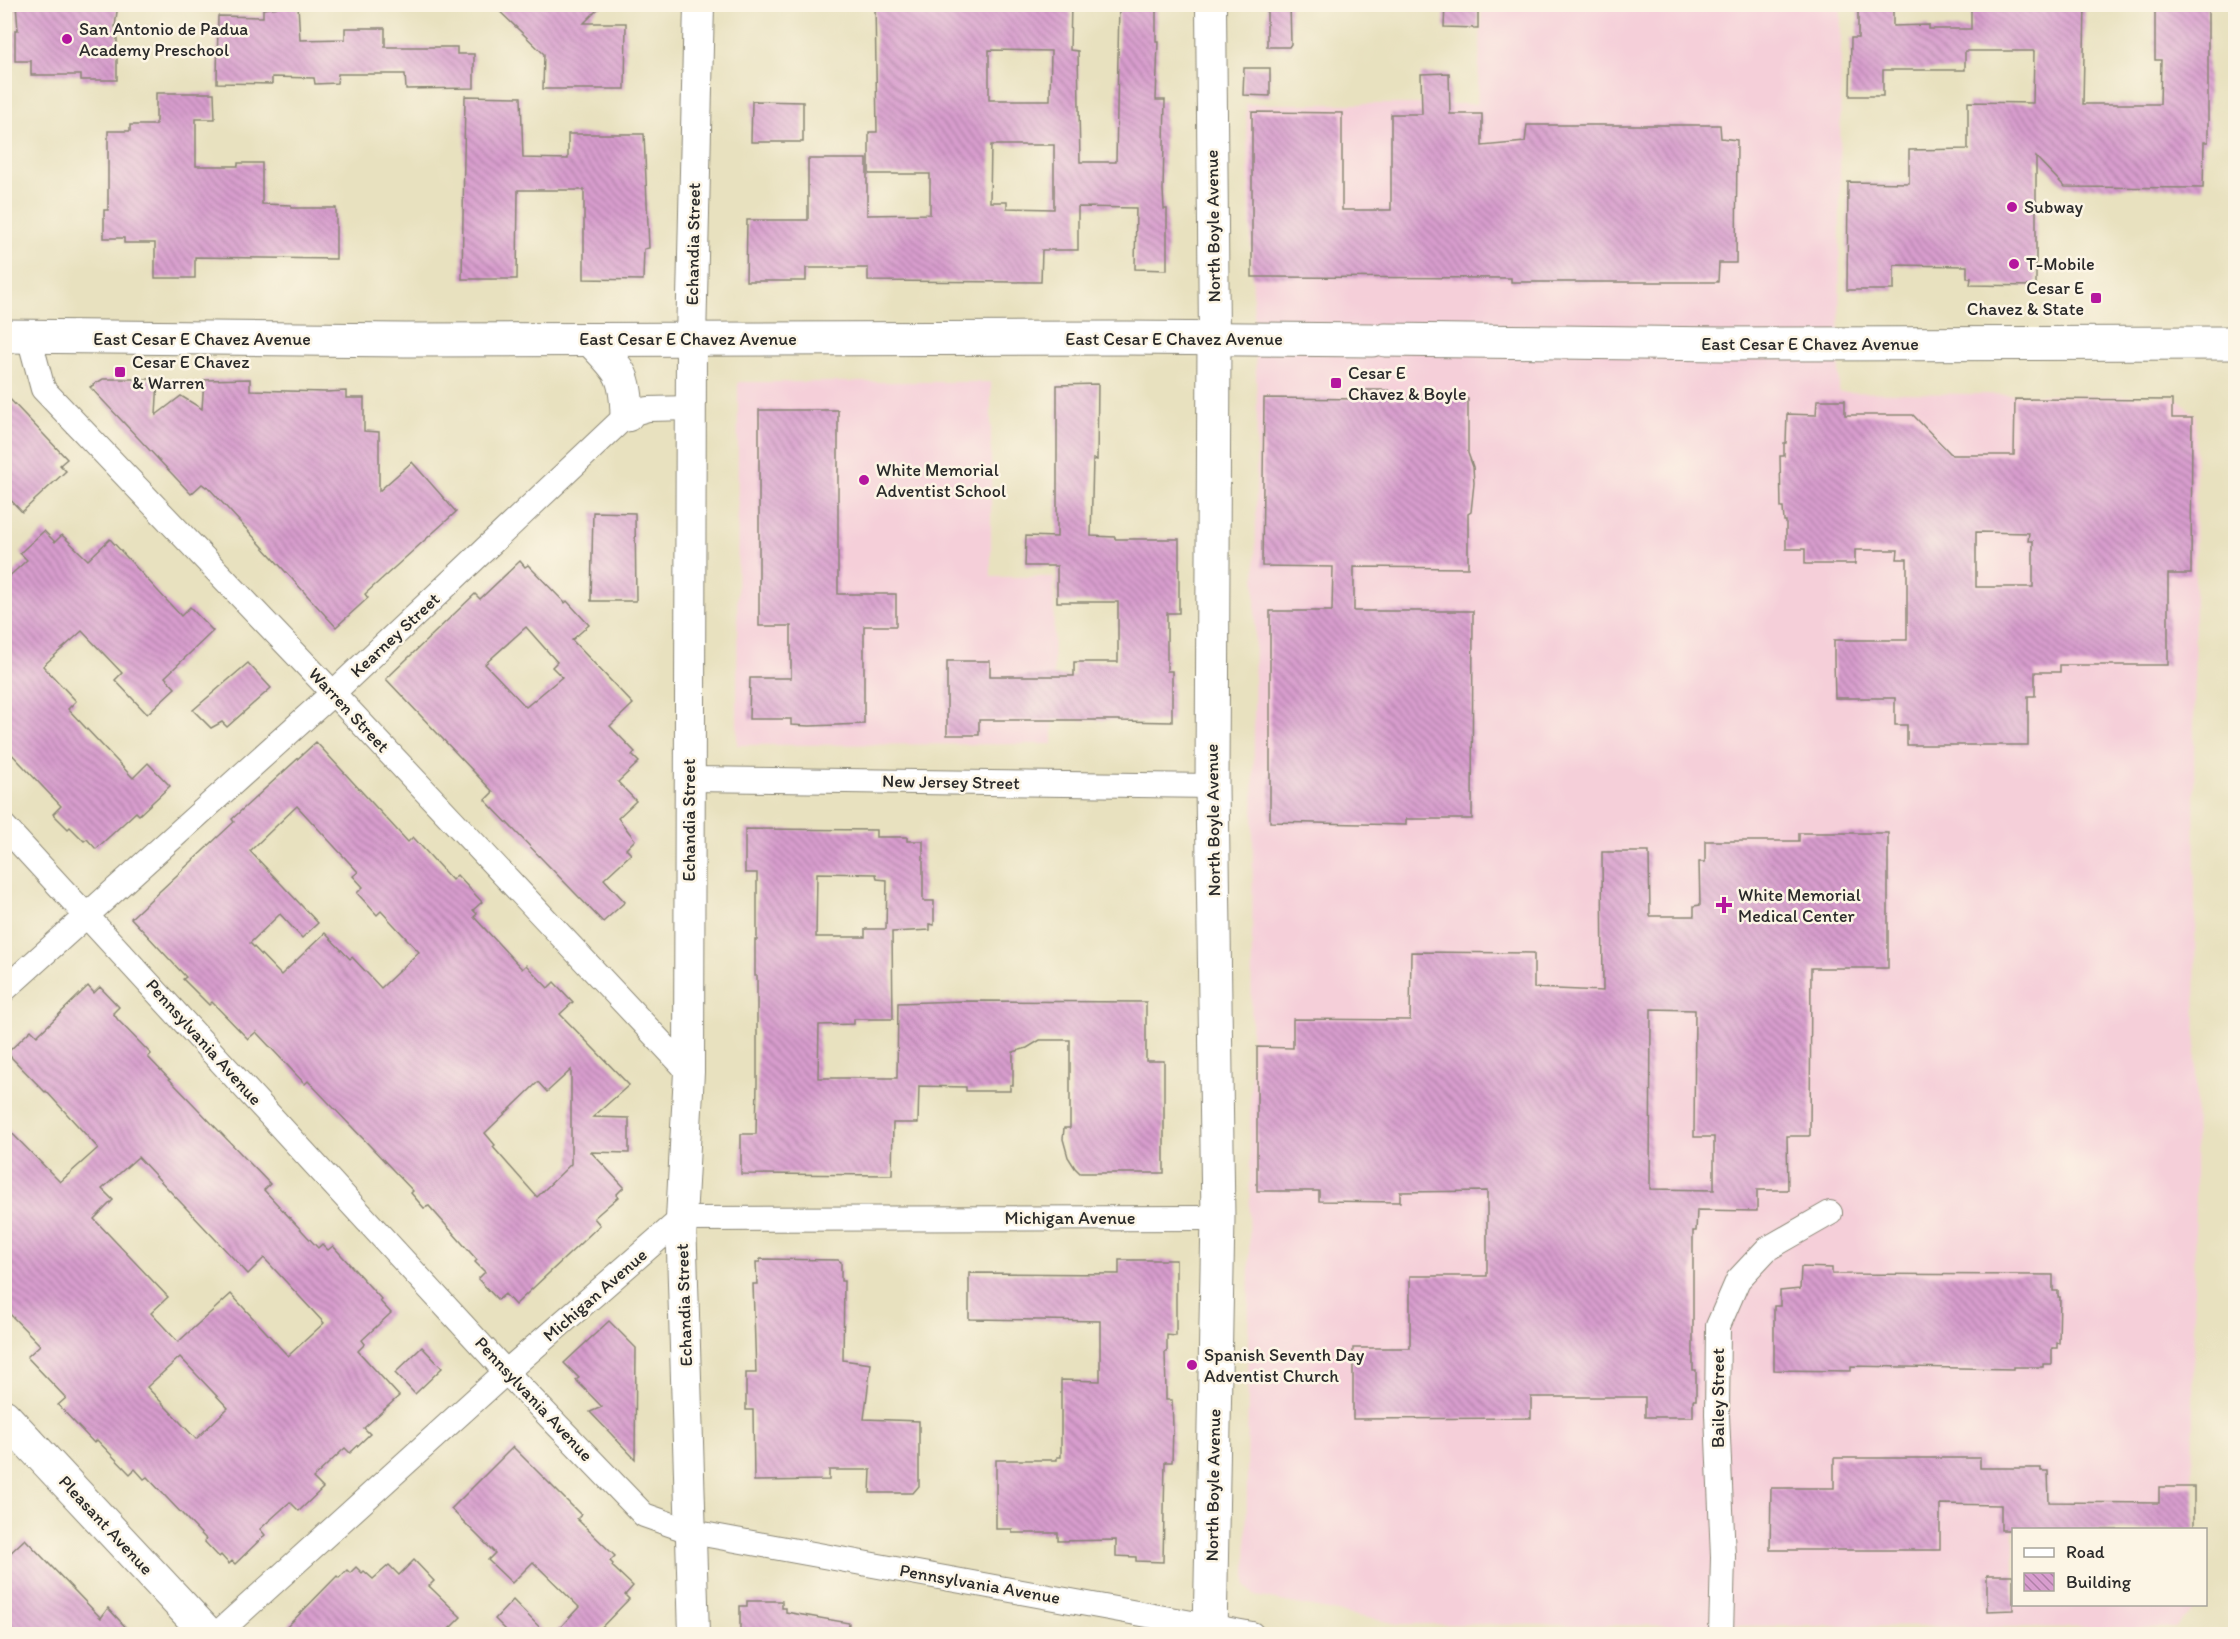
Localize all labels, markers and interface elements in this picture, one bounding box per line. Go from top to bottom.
place label: San Antonio de Padua Academy Preschool [79,18,248,61]
marker: San Antonio de Padua Academy Preschool [60,32,74,46]
street label: North Boyle Avenue [1201,149,1225,303]
street label: Echandia Street [681,182,705,306]
place label: Subway [2024,196,2084,218]
marker: Subway [2005,200,2019,214]
place label: T-Mobile [2026,253,2095,275]
marker: T-Mobile [2007,257,2021,271]
place label: Cesar E Chavez & State [1967,277,2084,320]
marker: Cesar E Chavez & State [2089,291,2103,305]
street label: East Cesar E Chavez Avenue [93,328,311,350]
street label: East Cesar E Chavez Avenue [579,328,797,350]
street label: East Cesar E Chavez Avenue [1065,328,1283,350]
street label: East Cesar E Chavez Avenue [1701,333,1919,355]
place label: Cesar E Chavez & Warren [132,351,249,394]
place label: Cesar E Chavez & Boyle [1348,362,1467,405]
marker: Cesar E Chavez & Warren [113,365,127,379]
marker: Cesar E Chavez & Boyle [1329,376,1343,390]
place label: White Memorial Adventist School [876,459,1006,502]
marker: White Memorial Adventist School [857,473,871,487]
street label: Kearney Street [346,588,445,682]
street label: Warren Street [304,663,394,757]
street label: North Boyle Avenue [1201,743,1225,897]
street label: Echandia Street [678,758,700,882]
street label: New Jersey Street [882,770,1020,794]
place label: White Memorial Medical Center [1738,884,1861,927]
marker: White Memorial Medical Center [1715,896,1733,914]
street label: Pennsylvania Avenue [141,974,267,1110]
street label: Michigan Avenue [1005,1207,1135,1229]
street label: Echandia Street [671,1243,697,1367]
street label: Michigan Avenue [538,1244,652,1346]
street label: Pennsylvania Avenue [470,1332,598,1466]
place label: Spanish Seventh Day Adventist Church [1204,1344,1365,1387]
street label: Bailey Street [1707,1348,1729,1448]
marker: Spanish Seventh Day Adventist Church [1185,1358,1199,1372]
street label: North Boyle Avenue [1201,1408,1225,1562]
street label: Pleasant Avenue [54,1471,158,1579]
legend [2012,1528,2207,1606]
text: Road [2066,1541,2105,1563]
street label: Pennsylvania Avenue [898,1559,1062,1609]
text: Building [2066,1571,2132,1593]

